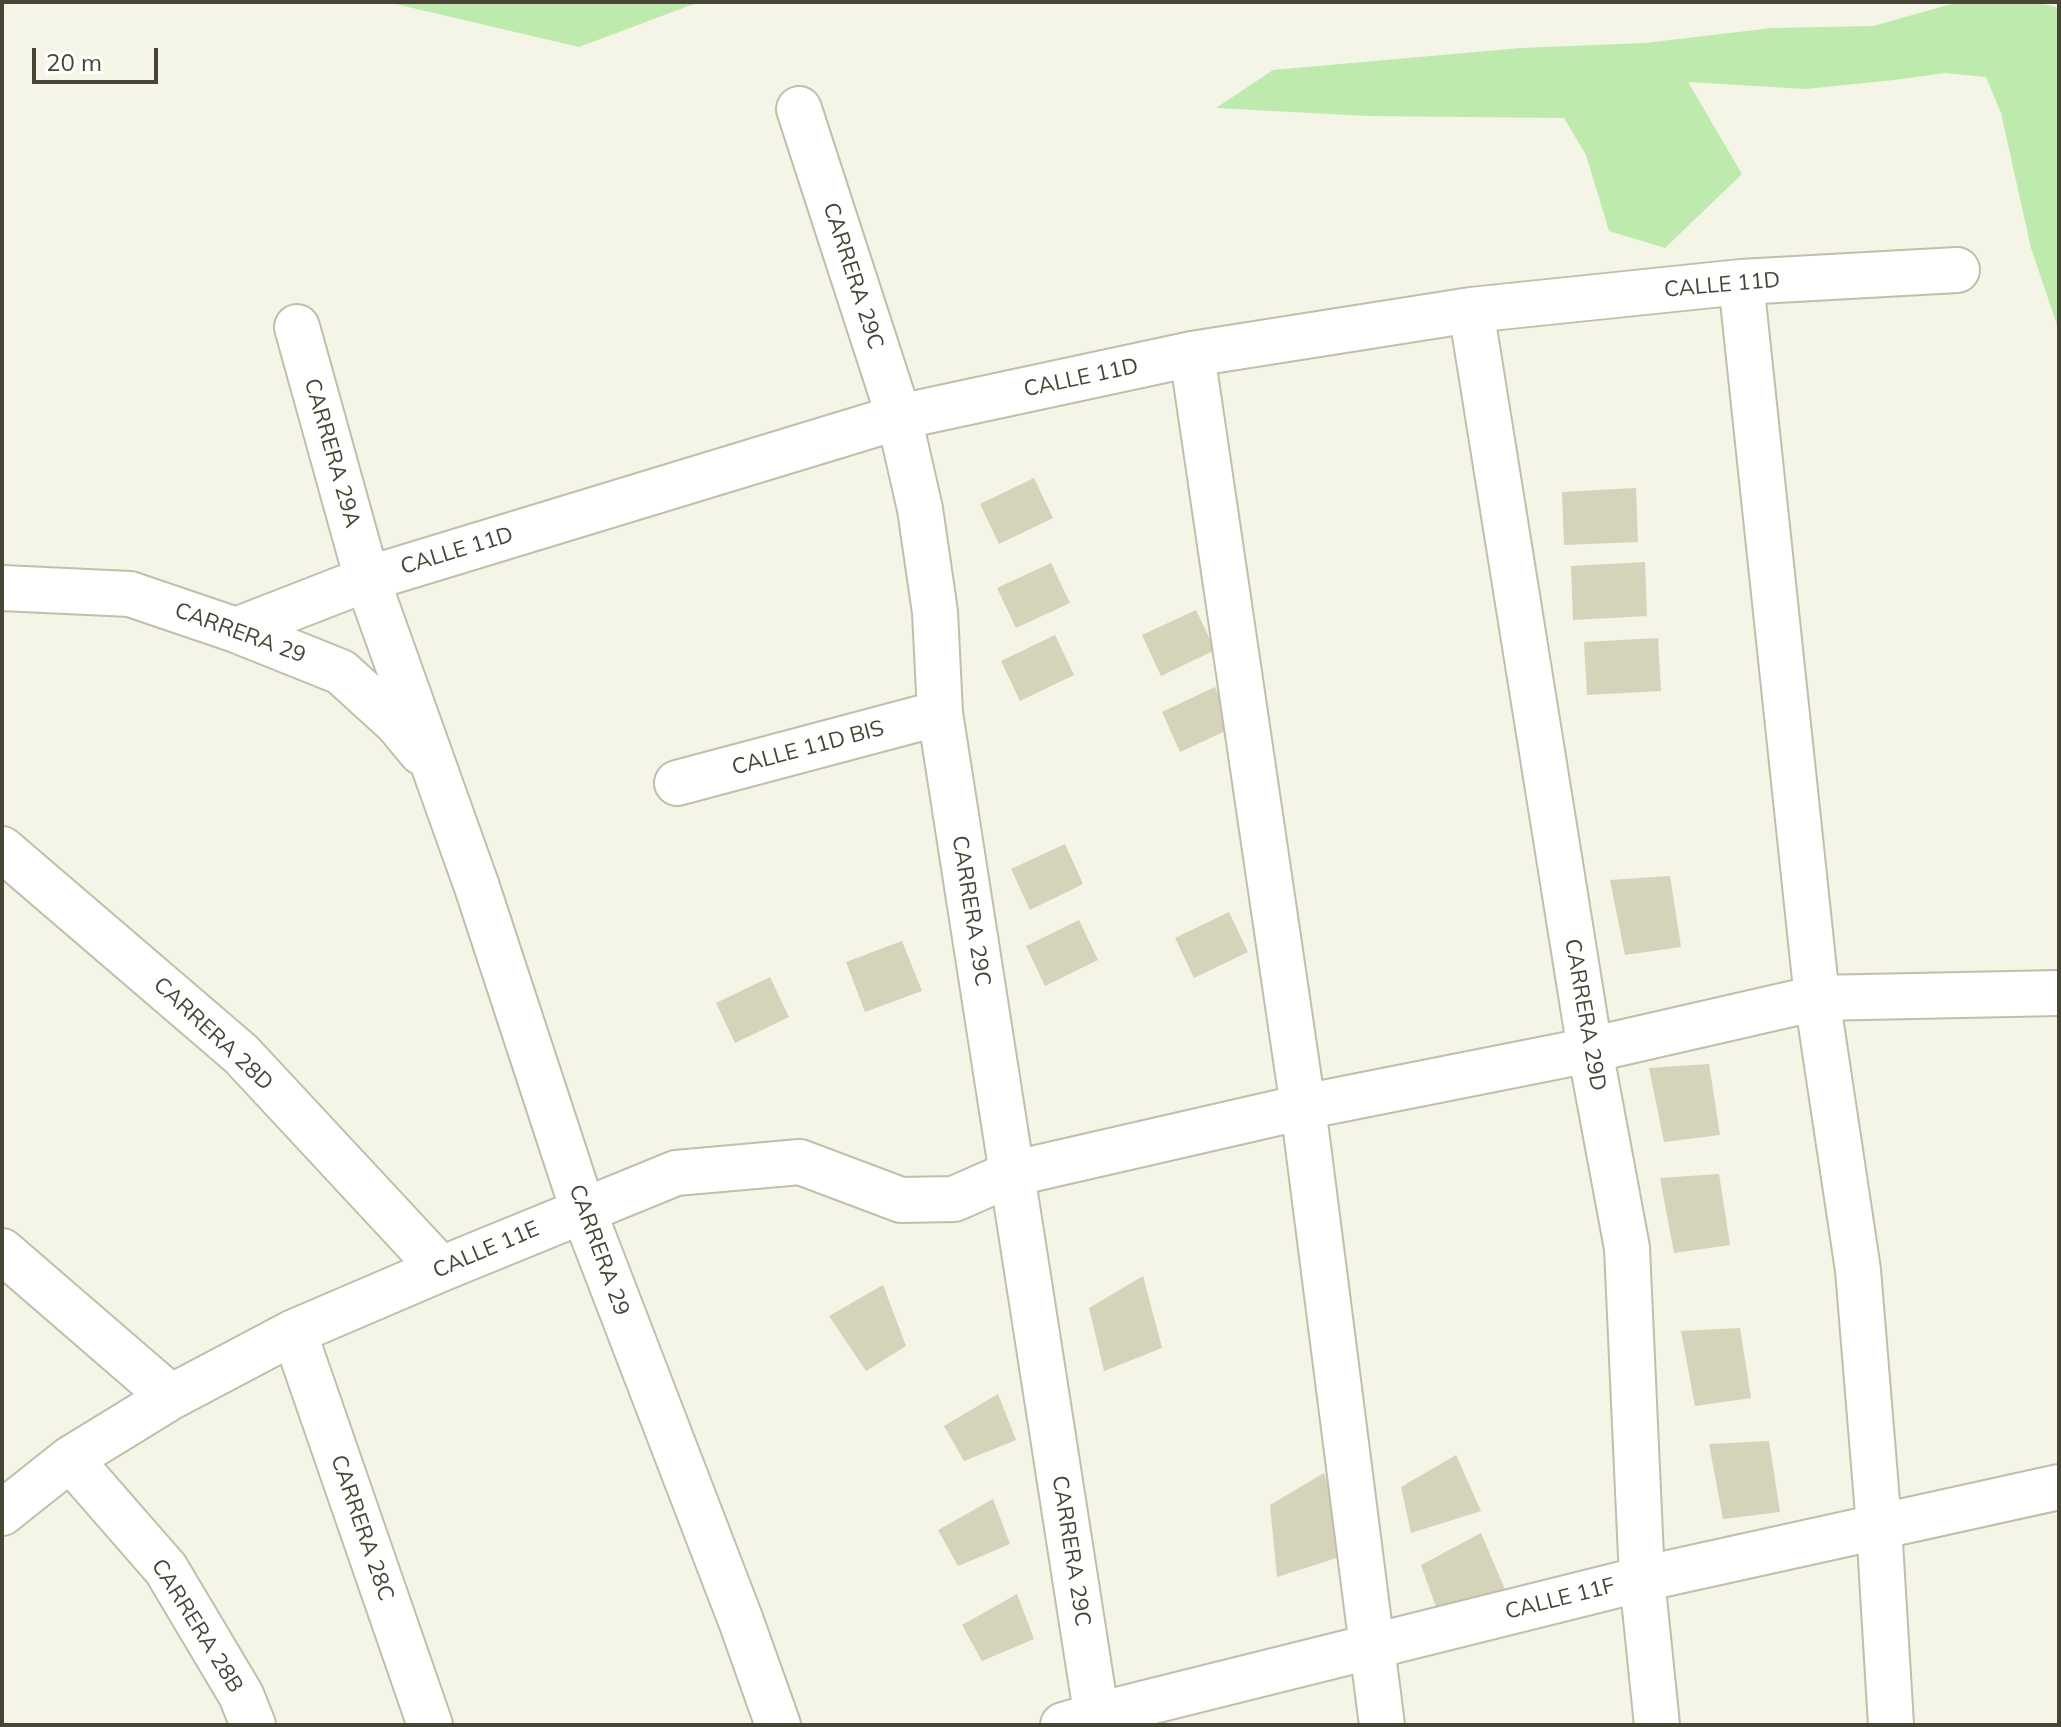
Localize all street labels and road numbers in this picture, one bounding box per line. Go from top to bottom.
street label: CARRERA 29C [817,199,889,353]
street label: CALLE 11D [1663,267,1781,303]
street label: CALLE 11D [1021,353,1141,403]
street label: CARRERA 29A [298,376,366,530]
street label: CALLE 11D [398,521,516,581]
street label: CARRERA 29 [171,597,309,669]
street label: CALLE 11D BIS [729,715,887,781]
street label: CARRERA 29C [946,834,996,988]
street label: CARRERA 29D [1559,937,1611,1093]
street label: CARRERA 28D [148,972,278,1096]
street label: CARRERA 29 [563,1181,635,1319]
street label: CALLE 11E [429,1216,543,1284]
street label: CARRERA 28C [325,1452,399,1604]
street label: CARRERA 29C [1046,1474,1096,1628]
street label: CARRERA 28B [145,1554,249,1698]
street label: CALLE 11F [1502,1573,1618,1625]

